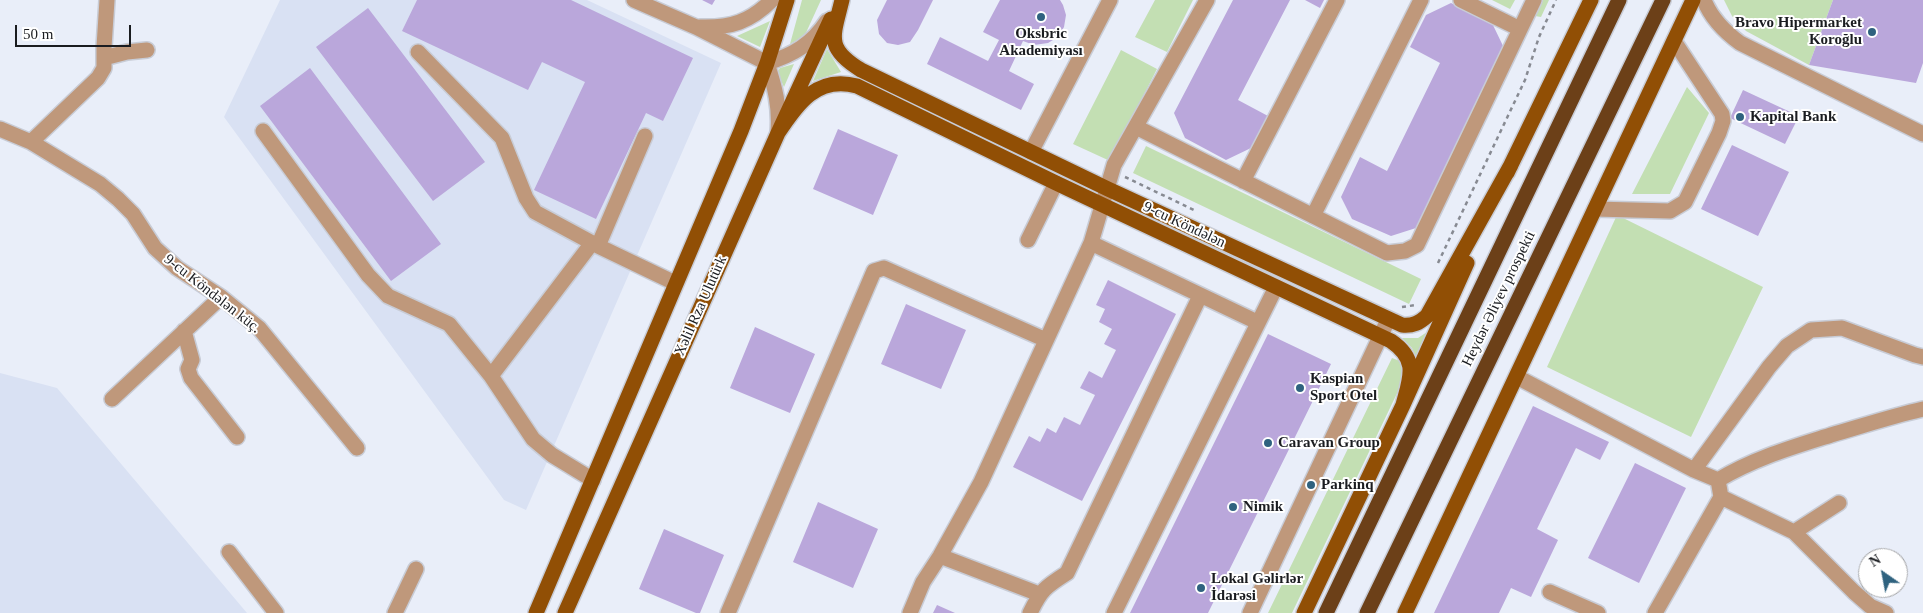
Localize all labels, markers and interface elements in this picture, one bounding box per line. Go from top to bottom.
marker: Oksbric Akademiyası [1035,11,1047,23]
place label: Bravo Hipermarket Koroğlu [1735,14,1862,49]
scale bar [18,15,134,47]
place label: Oksbric Akademiyası [999,25,1083,60]
text: 50 m [23,26,53,42]
marker: Bravo Hipermarket Koroğlu [1866,26,1878,38]
place label: Kapital Bank [1750,108,1836,126]
marker: Kapital Bank [1734,111,1746,123]
street label: 9-cu Köndələn [1140,198,1228,252]
street label: Heydər Əliyev prospekti [1458,228,1540,370]
street label: 9-cu Köndələn küç. [160,251,264,337]
street label: Xəlil Rza Ulutürk [671,253,731,359]
place label: Kaspian Sport Otel [1310,370,1377,405]
marker: Kaspian Sport Otel [1294,382,1306,394]
place label: Caravan Group [1278,434,1380,452]
marker: Caravan Group [1262,437,1274,449]
place label: Parkinq [1321,476,1374,494]
marker: Parkinq [1305,479,1317,491]
place label: Nimik [1243,498,1283,516]
marker: Nimik [1227,501,1239,513]
north arrow [1858,548,1908,598]
text: N [1867,552,1883,570]
place label: Lokal Gəlirlər İdarəsi [1211,570,1303,605]
marker: Lokal Gəlirlər İdarəsi [1195,582,1207,594]

